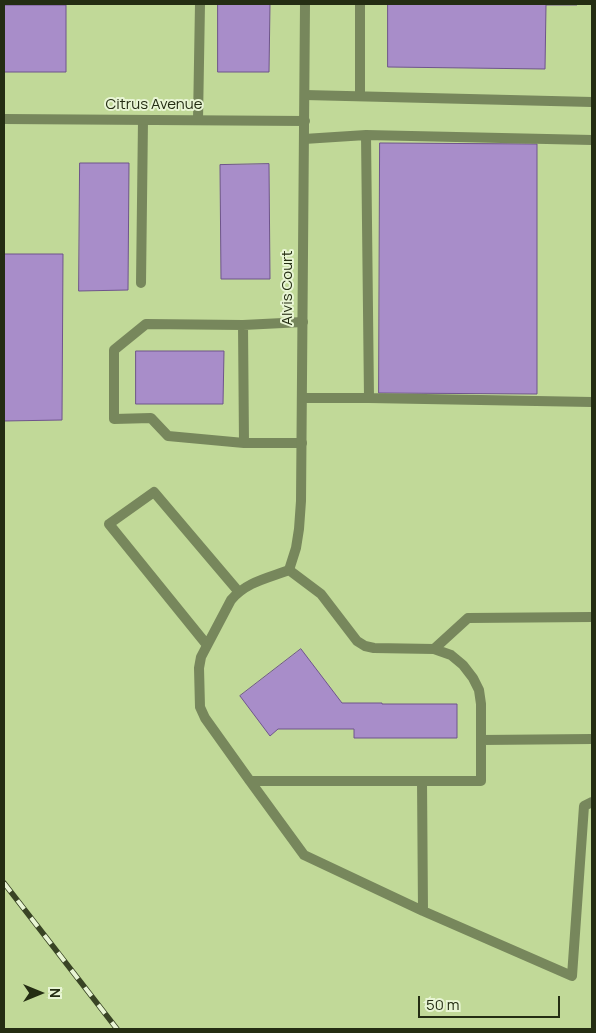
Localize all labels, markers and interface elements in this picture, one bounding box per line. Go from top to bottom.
street label: Citrus Avenue [106,96,202,114]
street label: Alvis Court [279,251,297,325]
north arrow [15,968,65,1018]
scale bar [421,986,564,1018]
text: N [46,988,65,998]
text: 50 m [426,994,460,1015]

